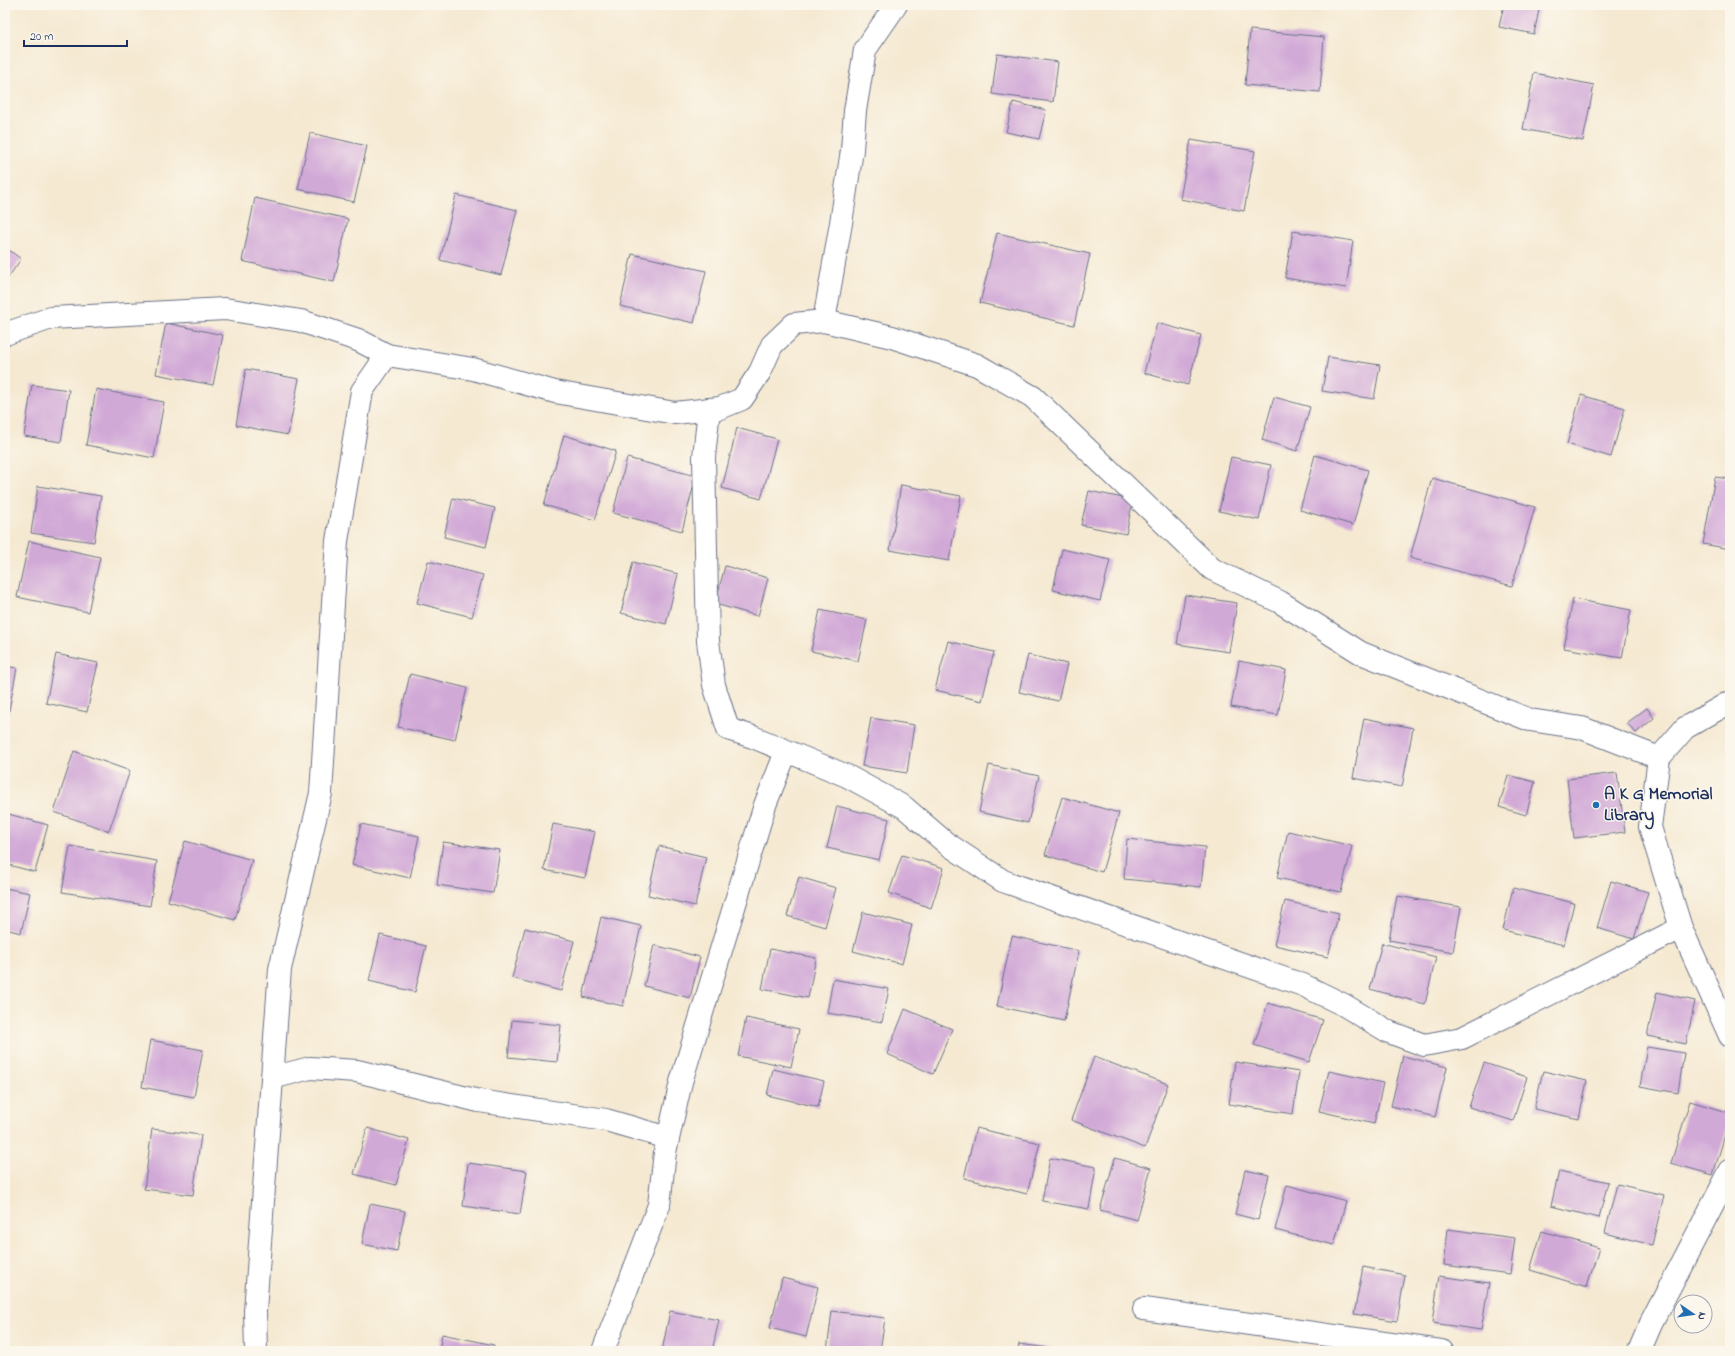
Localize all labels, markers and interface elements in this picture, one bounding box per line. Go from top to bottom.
scale bar [24,22,127,48]
text: 20 m [30,28,53,46]
place label: A K G Memorial Library [1604,782,1713,830]
marker: A K G Memorial Library [1591,800,1601,810]
north arrow [1673,1294,1713,1334]
text: N [1693,1311,1710,1321]

